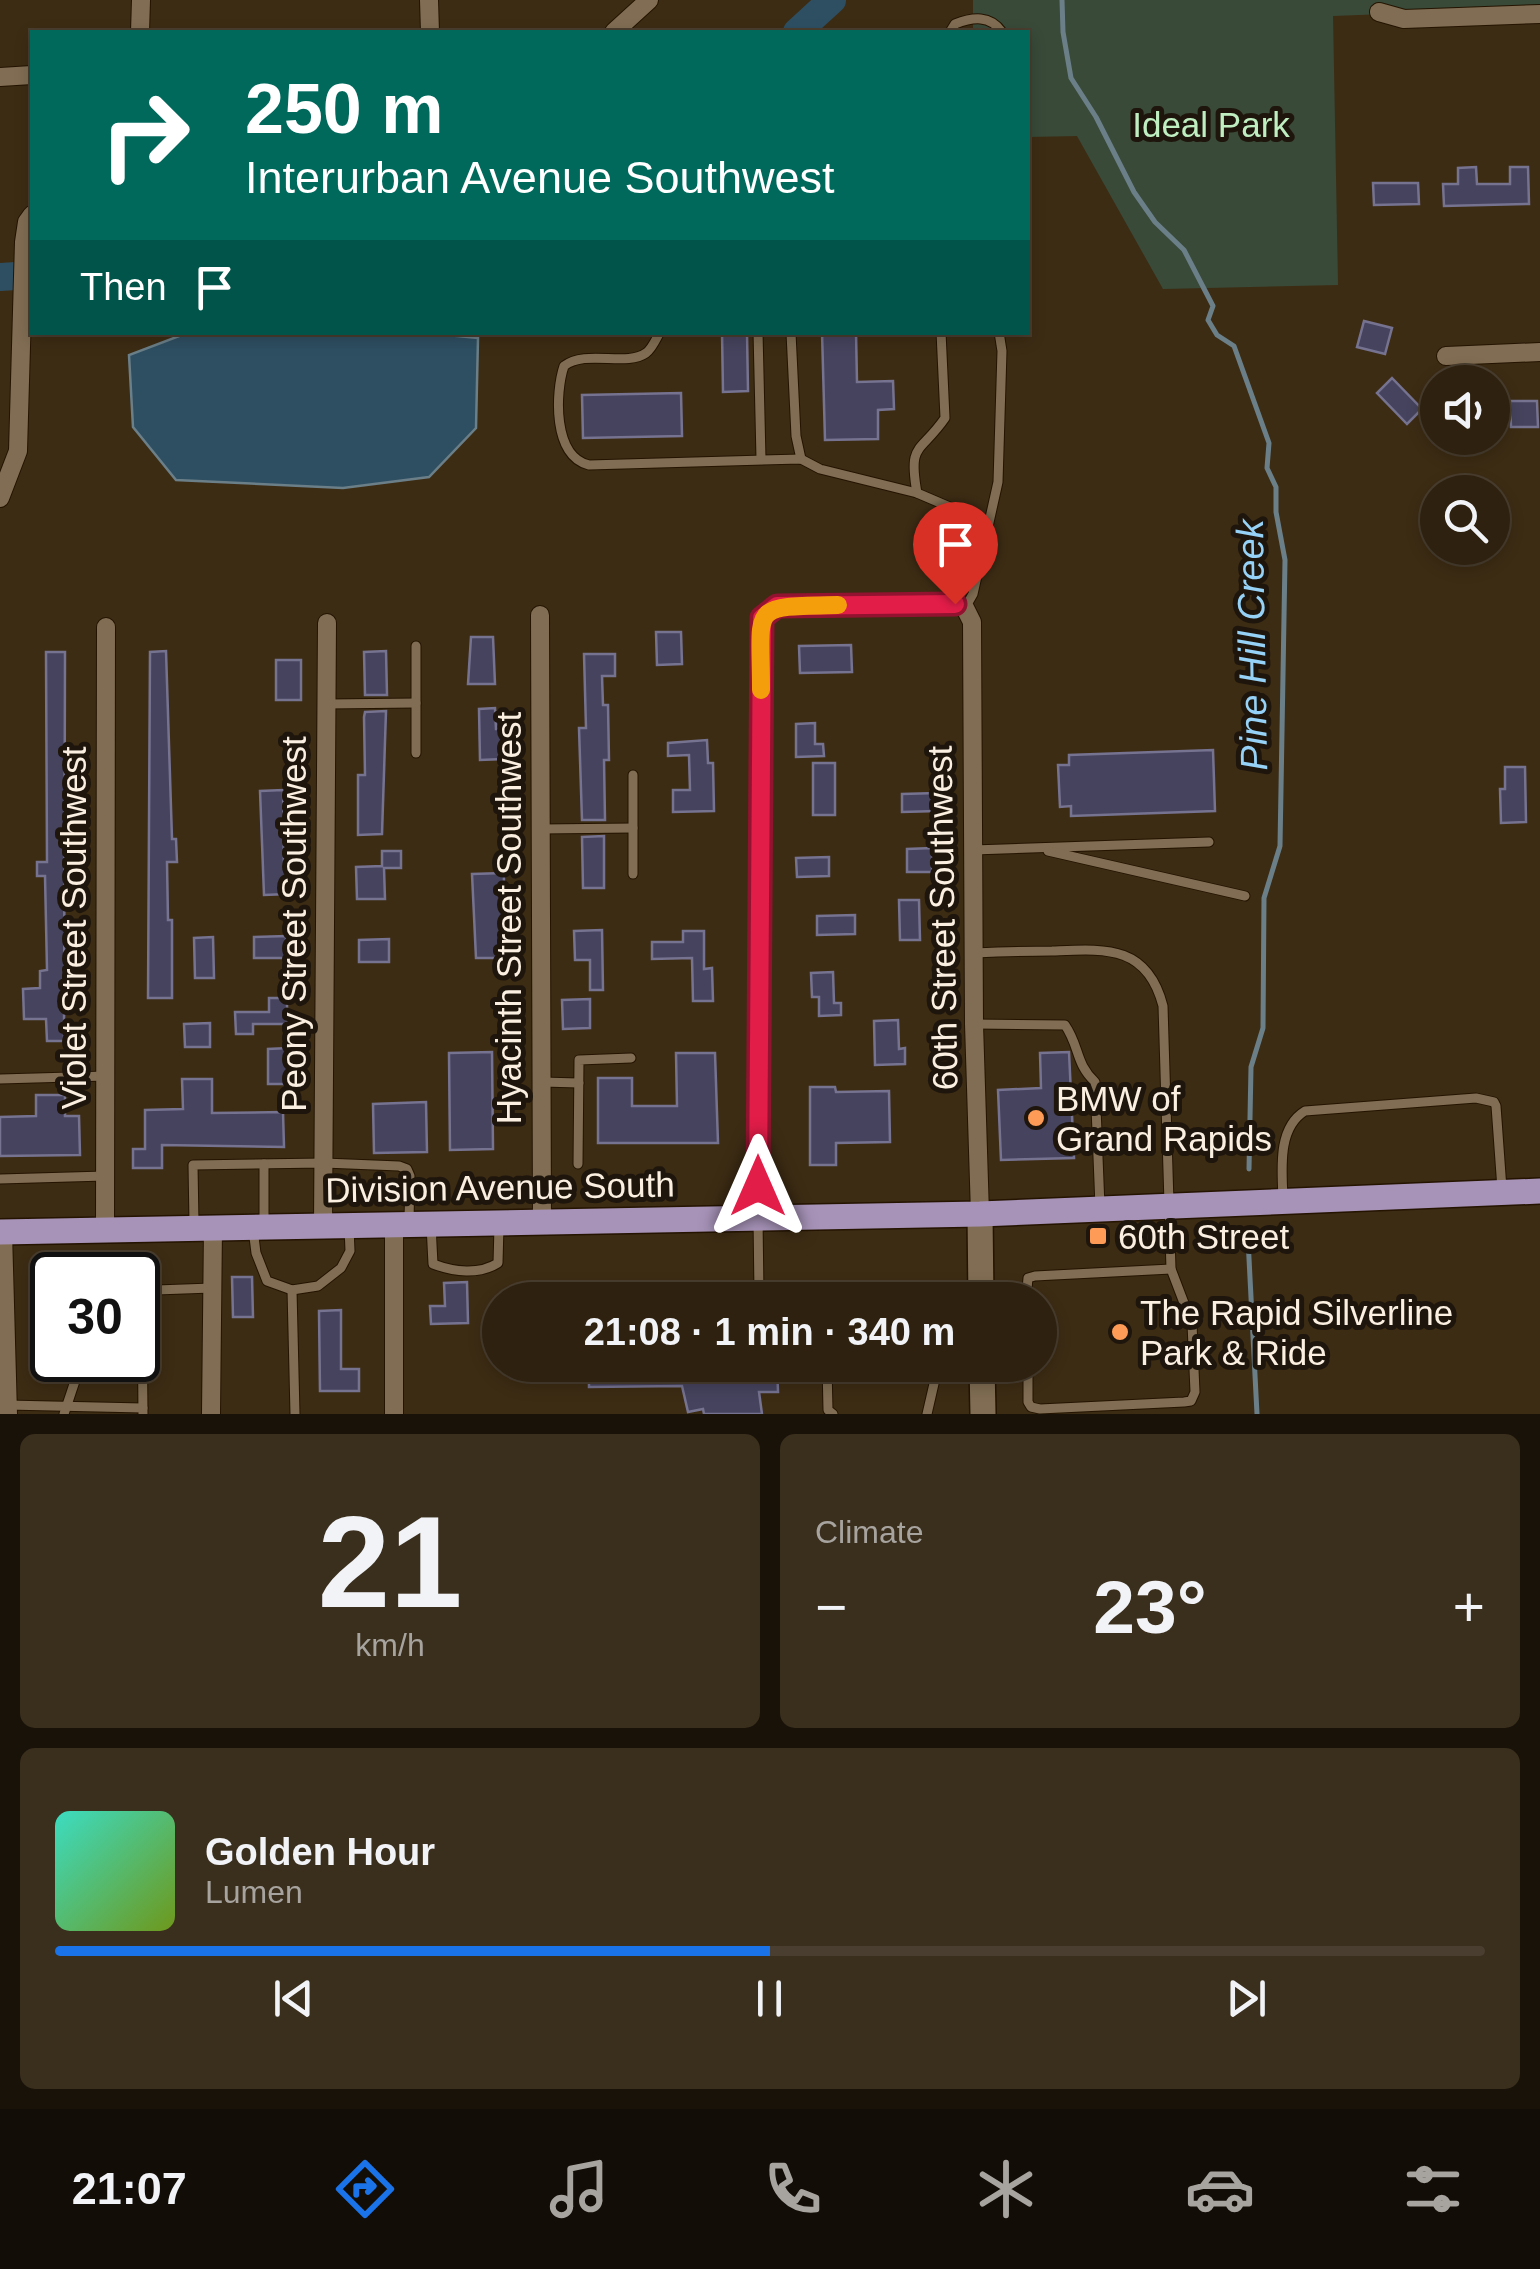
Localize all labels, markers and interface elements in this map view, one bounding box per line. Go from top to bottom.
icon: right [80,70,210,200]
text: 250 m [245,70,443,148]
park label: Ideal Park [1132,105,1290,144]
text: Interurban Avenue Southwest [245,152,835,203]
icon: arrive [187,260,242,315]
text: Then [80,266,167,308]
map controls [1420,365,1510,565]
button: sound [1420,365,1510,455]
button: search [1420,475,1510,565]
pin [913,502,998,605]
icon: arrive [928,517,983,572]
water label: Pine Hill Creek [1229,517,1275,771]
street label: Hyacinth Street Southwest [489,712,528,1124]
street label: Peony Street Southwest [274,736,313,1112]
street label: 60th Street Southwest [919,745,965,1091]
street label: Violet Street Southwest [54,746,93,1110]
place label: BMW of Grand Rapids [1056,1079,1272,1158]
marker: BMW of Grand Rapids [1025,1107,1047,1129]
position arrow [706,1134,810,1238]
street label: Division Avenue South [325,1164,675,1210]
place label: 60th Street [1118,1217,1289,1256]
marker: 60th Street [1087,1225,1109,1247]
speed limit sign: 30 [30,1252,160,1382]
place label: The Rapid Silverline Park & Ride [1140,1293,1453,1372]
text: 21:08 · 1 min · 340 m [584,1311,955,1353]
marker: The Rapid Silverline Park & Ride [1109,1321,1131,1343]
text: 21 [318,1489,462,1635]
text: Climate [815,1514,923,1550]
text: 23° [1093,1565,1207,1649]
text: − [815,1576,847,1638]
text: + [1453,1576,1485,1638]
text: km/h [355,1627,425,1663]
text: Golden Hour [205,1831,435,1873]
text: Lumen [205,1874,303,1910]
icon: previous [266,1971,321,2026]
icon: pause [742,1971,797,2026]
icon: next [1219,1971,1274,2026]
icon: directions [330,2154,400,2224]
icon: music [544,2154,614,2224]
icon: phone [758,2154,828,2224]
icon: climate [971,2154,1041,2224]
icon: car [1185,2154,1255,2224]
icon: filters [1398,2154,1468,2224]
text: 21:07 [72,2163,187,2214]

